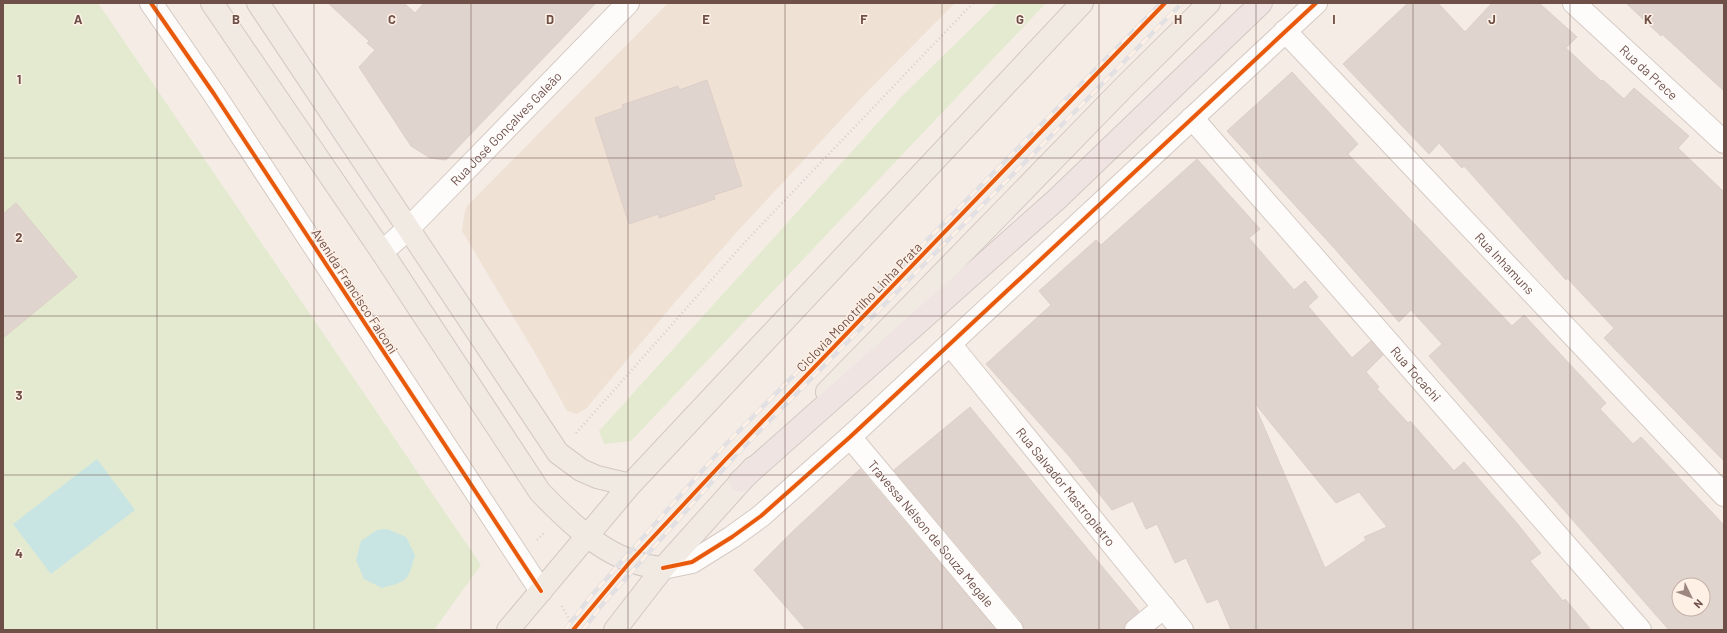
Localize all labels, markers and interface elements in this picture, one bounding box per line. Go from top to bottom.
text: A [74,11,83,27]
text: B [232,11,240,27]
text: C [388,11,396,27]
text: D [546,11,554,27]
text: E [702,11,710,27]
text: F [860,11,868,27]
text: G [1016,11,1024,27]
text: H [1174,11,1182,27]
text: I [1332,11,1336,27]
text: J [1488,11,1496,27]
text: K [1644,11,1652,27]
street label: Rua da Prece [1616,41,1681,103]
street label: Rua José Gonçalves Galeão [447,68,565,189]
text: 1 [17,71,21,87]
street label: Avenida Francisco Falconi [309,225,401,357]
text: 2 [15,229,23,245]
street label: Rua Inhamuns [1472,229,1538,298]
street label: Ciclovia Monotrilho Linha Prata [793,239,925,375]
street label: Rua Tocachi [1387,343,1444,405]
text: 3 [15,387,23,403]
street label: Rua Salvador Mastropietro [1013,424,1119,550]
street label: Travessa Nélson de Souza Megale [865,457,997,610]
text: 4 [15,545,23,561]
north arrow [1671,577,1711,617]
text: N [1691,597,1706,611]

